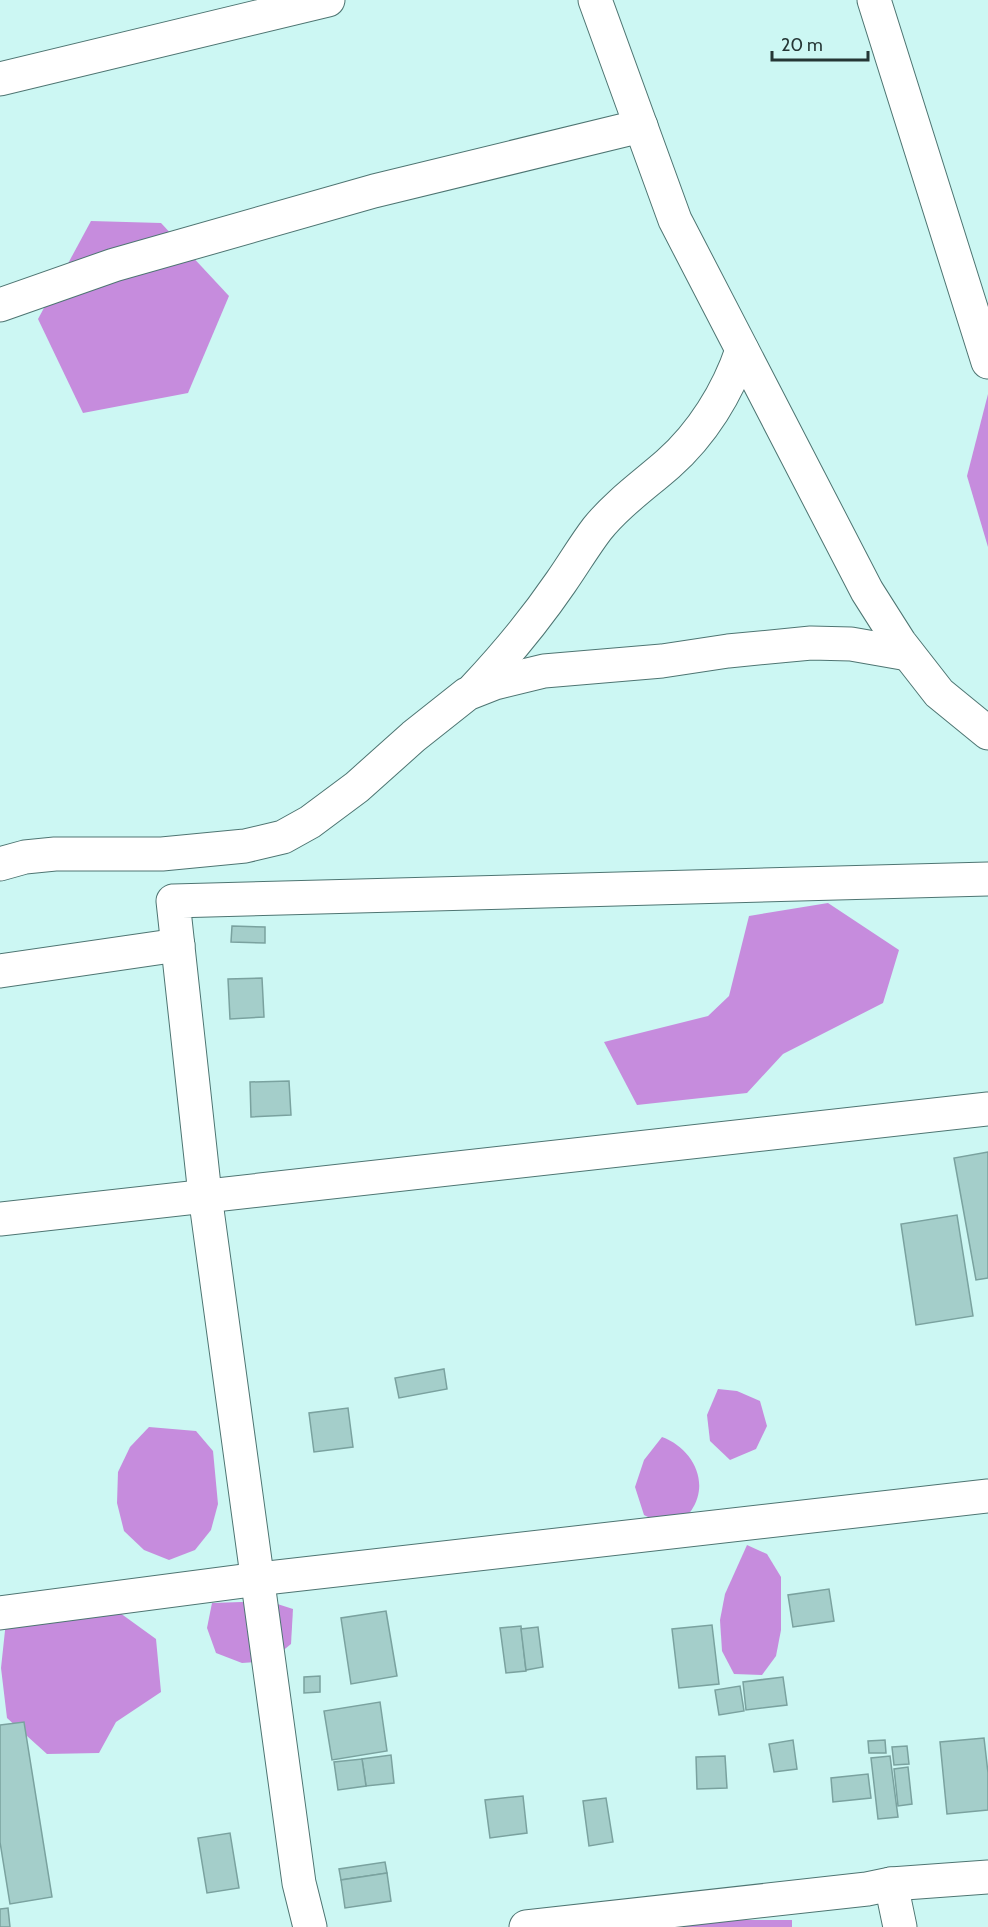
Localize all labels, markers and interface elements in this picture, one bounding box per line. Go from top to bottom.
scale bar [772,24,868,62]
text: 20 m [781,34,823,56]

